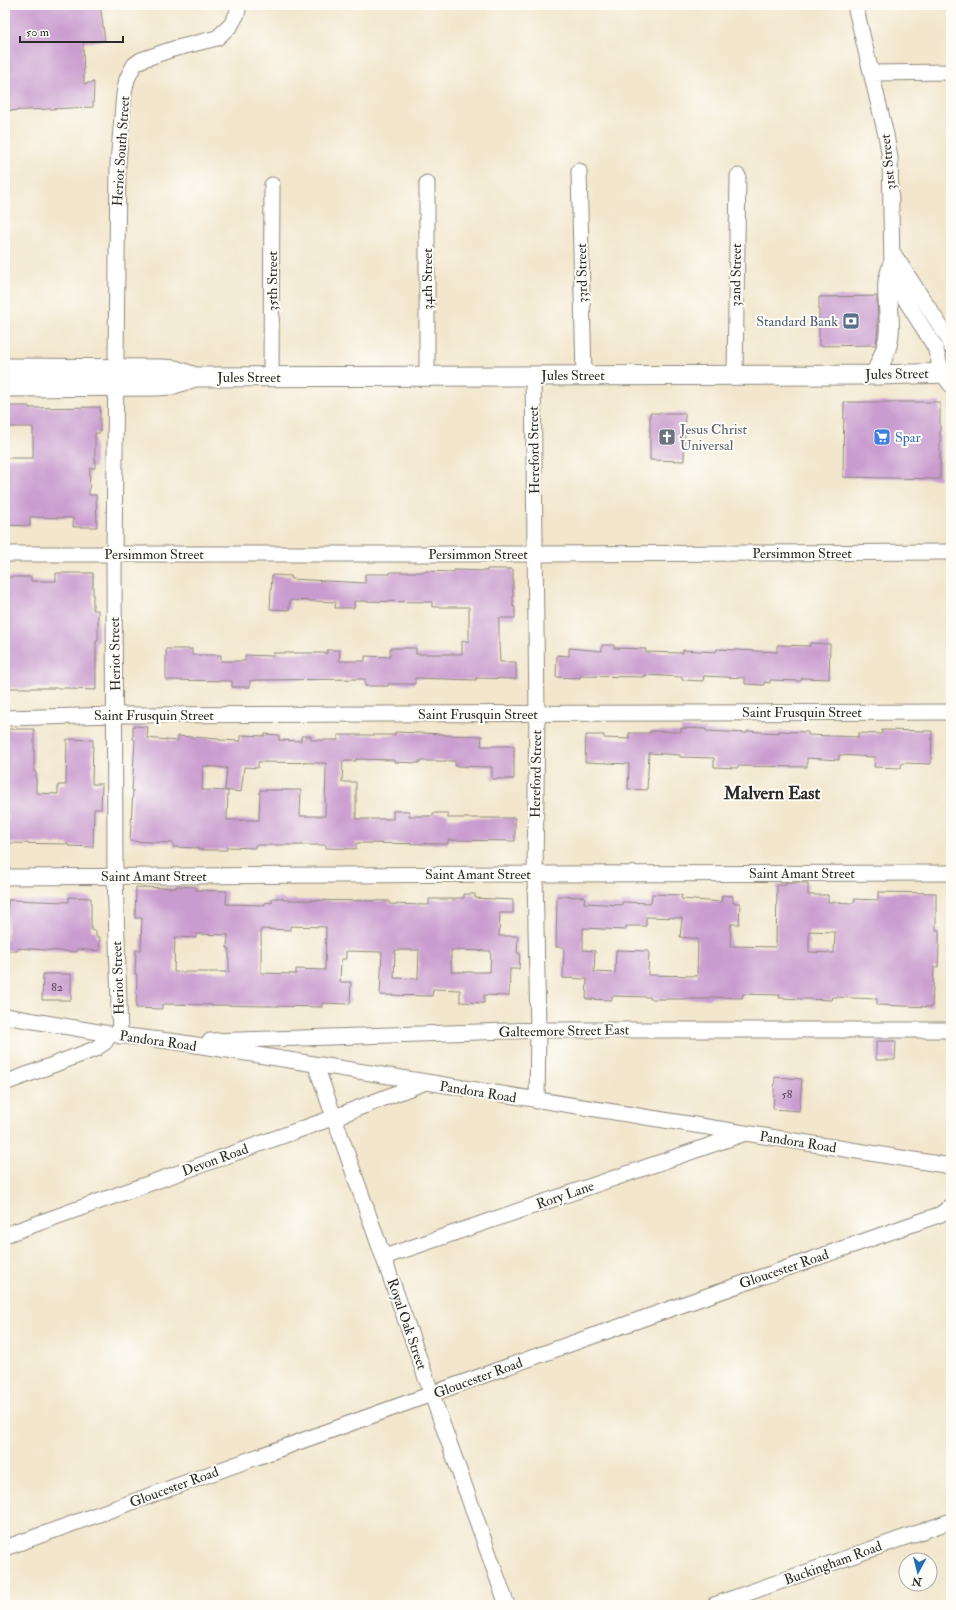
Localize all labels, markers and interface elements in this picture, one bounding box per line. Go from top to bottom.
scale bar [20,18,123,44]
text: 50 m [26,25,50,40]
street label: Heriot South Street [109,95,133,207]
street label: 31st Street [877,133,899,191]
street label: 33rd Street [573,243,591,303]
street label: 32nd Street [727,243,745,307]
street label: 34th Street [419,248,436,310]
street label: 35th Street [264,250,281,311]
bank icon: Standard Bank [841,311,861,331]
place label: Standard Bank [756,313,838,330]
street label: Jules Street [864,365,929,383]
street label: Jules Street [540,367,605,384]
street label: Jules Street [216,369,281,386]
street label: Hereford Street [525,405,543,494]
place label: Jesus Christ Universal [679,421,747,454]
church icon: Jesus Christ Universal [657,427,677,447]
supermarket icon: Spar [872,427,892,447]
place label: Spar [895,429,922,447]
street label: Persimmon Street [752,545,852,562]
street label: Persimmon Street [104,546,204,563]
street label: Persimmon Street [428,546,528,563]
street label: Heriot Street [106,616,124,691]
street label: Saint Frusquin Street [742,704,862,721]
street label: Saint Frusquin Street [418,706,538,723]
street label: Saint Frusquin Street [94,707,214,724]
street label: Hereford Street [527,729,545,818]
district label: Malvern East [723,782,820,805]
street label: Saint Amant Street [749,865,855,882]
street label: Saint Amant Street [425,866,531,883]
street label: Saint Amant Street [101,868,207,885]
street label: Heriot Street [108,940,128,1015]
house number: 82 [51,980,63,995]
street label: Galteemore Street East [499,1021,630,1041]
street label: Pandora Road [118,1027,198,1055]
street label: Pandora Road [438,1078,518,1106]
house number: 58 [782,1087,793,1102]
street label: Pandora Road [758,1128,838,1156]
street label: Devon Road [180,1140,251,1180]
street label: Rory Lane [534,1177,597,1214]
street label: Gloucester Road [737,1246,831,1292]
street label: Royal Oak Street [382,1276,431,1373]
street label: Gloucester Road [431,1354,525,1402]
street label: Gloucester Road [127,1463,221,1511]
street label: Buckingham Road [782,1537,884,1589]
north arrow [898,1552,938,1592]
text: N [910,1574,924,1589]

